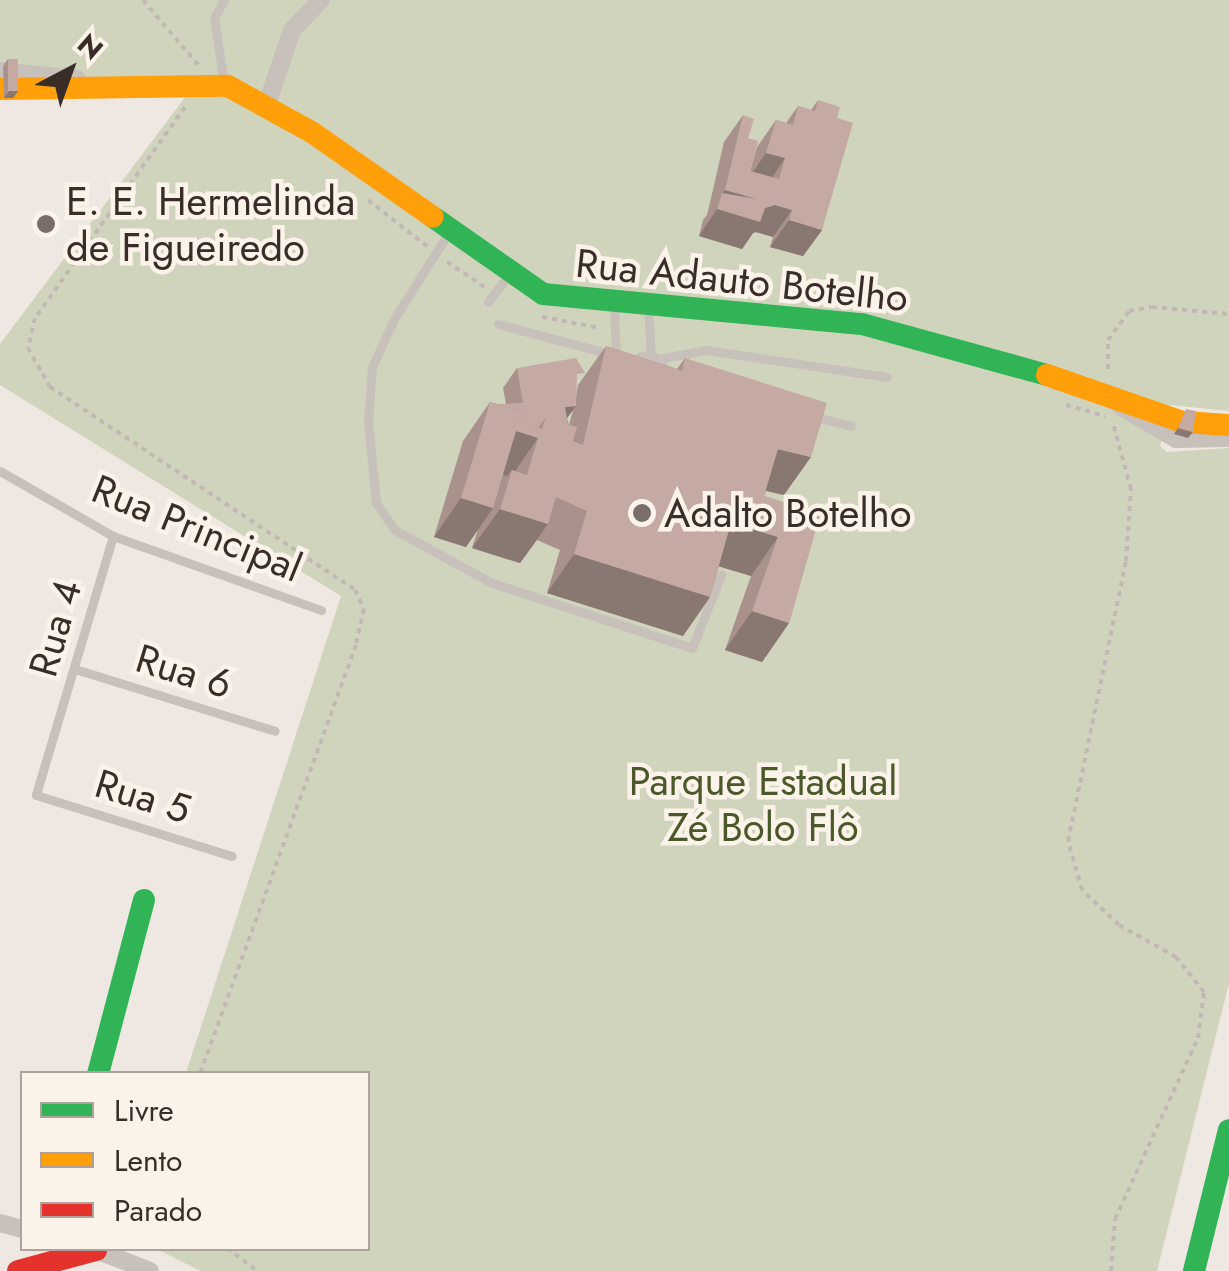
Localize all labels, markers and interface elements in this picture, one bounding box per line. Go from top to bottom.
north arrow [20,20,120,120]
text: N [68,24,112,70]
place label: E. E. Hermelinda de Figueiredo [66,177,355,271]
marker: E. E. Hermelinda de Figueiredo [35,213,57,235]
street label: Rua Adauto Botelho [573,239,911,321]
street label: Rua Principal [85,464,309,592]
place label: Adalto Botelho [664,489,911,537]
marker: Adalto Botelho [629,500,655,526]
street label: Rua 4 [18,574,92,682]
street label: Rua 6 [130,634,238,708]
park label: Parque Estadual Zé Bolo Flô [629,757,897,851]
street label: Rua 5 [90,759,196,833]
legend [20,1071,370,1251]
text: Livre [114,1089,174,1132]
text: Lento [114,1139,182,1182]
text: Parado [114,1189,202,1232]

